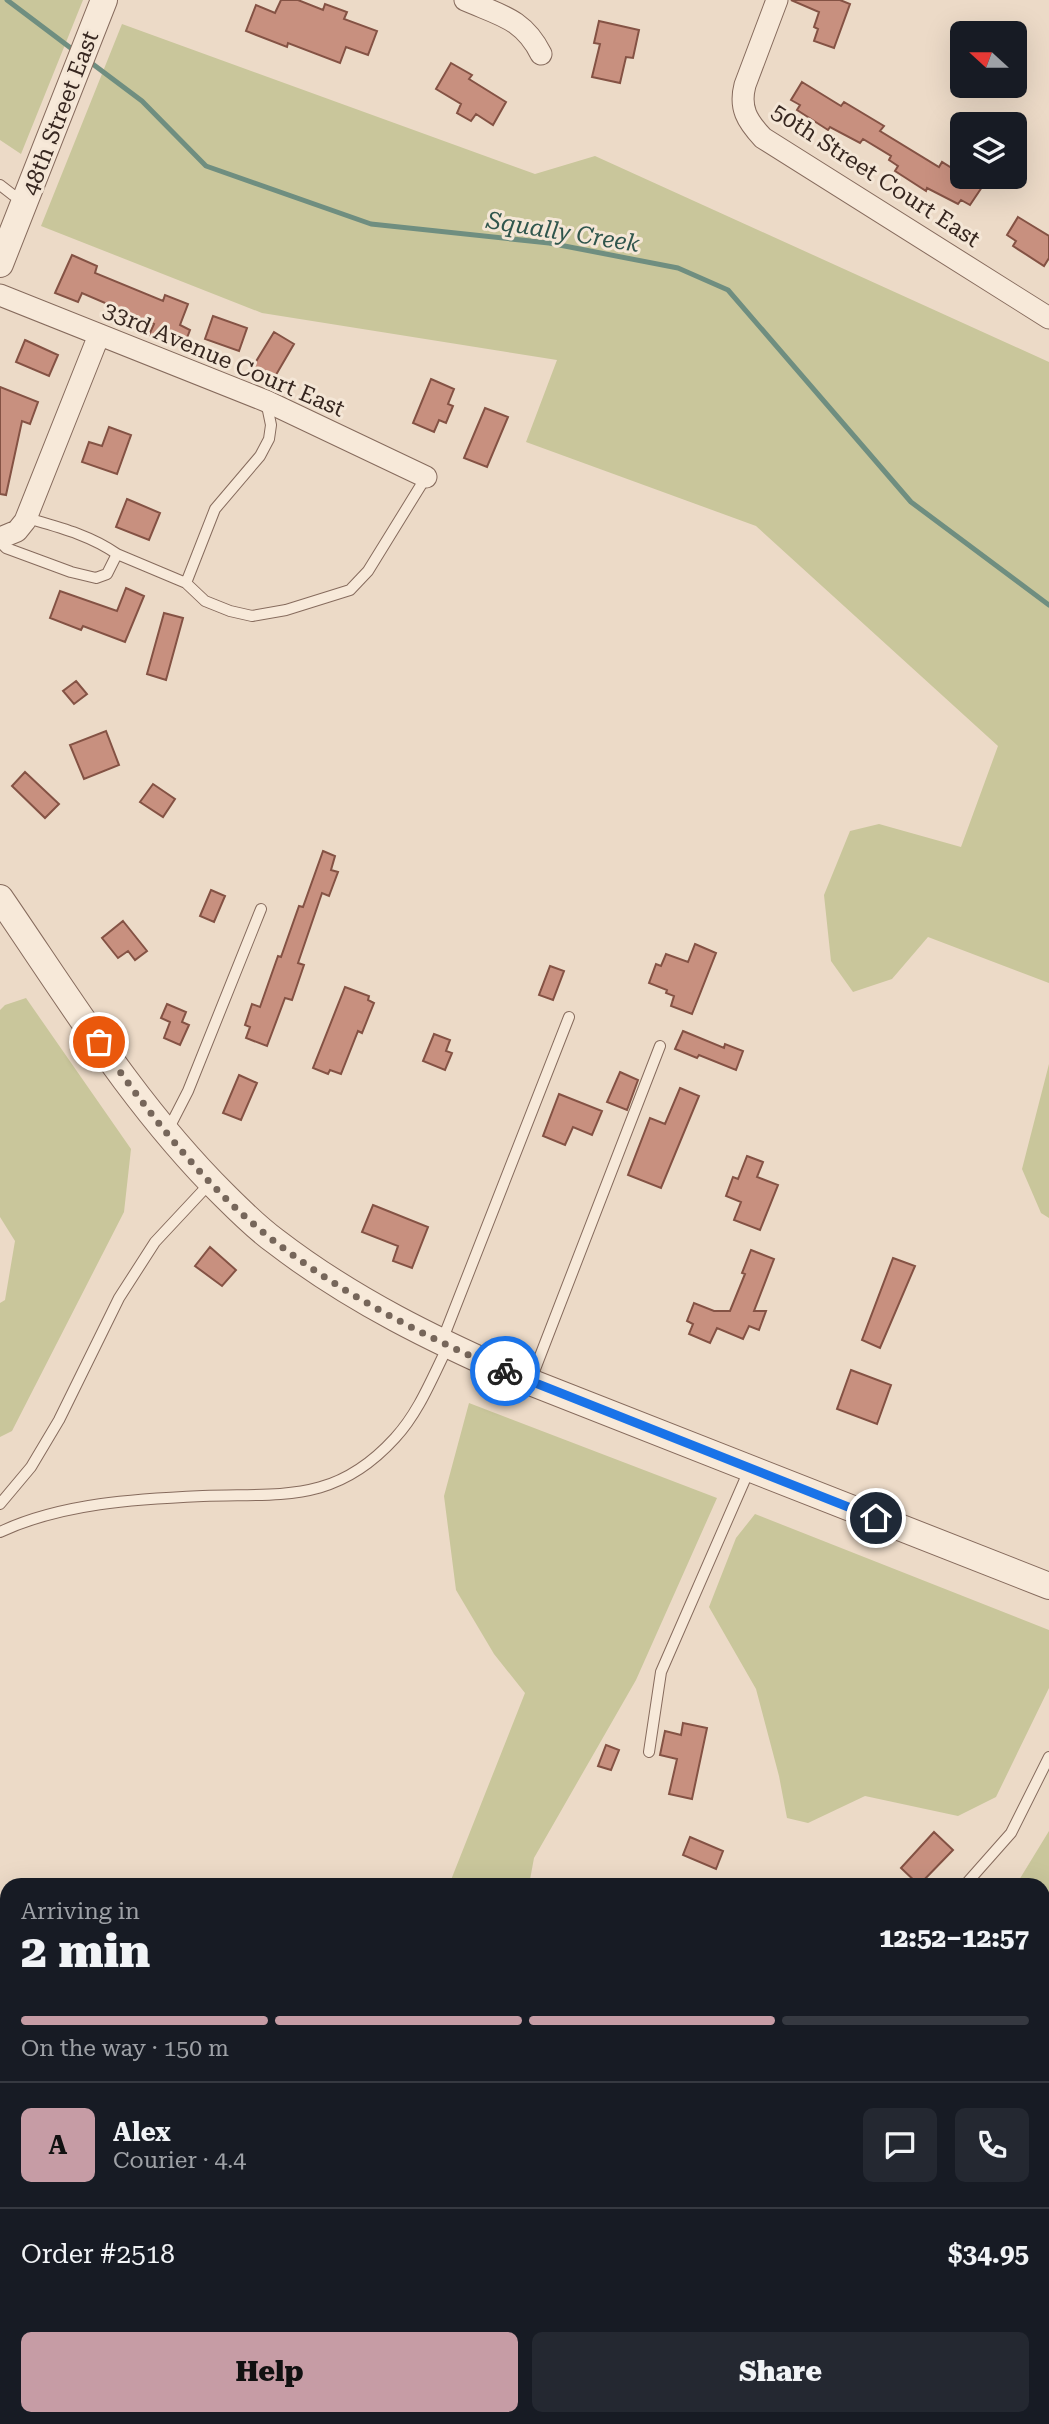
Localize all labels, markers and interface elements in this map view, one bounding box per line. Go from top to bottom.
north arrow [950,21,1027,98]
map controls [950,21,1027,189]
street label: 48th Street East [17,27,104,199]
street label: 50th Street Court East [767,98,985,253]
button: layers [950,112,1027,189]
water label: Squally Creek [484,206,641,258]
street label: 33rd Avenue Court East [99,296,349,423]
pin [69,1012,129,1072]
icon: bag [80,1023,118,1061]
courier [470,1336,540,1406]
icon: bike [486,1352,524,1390]
pin [846,1488,906,1548]
icon: home [857,1499,895,1537]
text: Arriving in [21,1898,140,1925]
text: 12:52–12:57 [879,1923,1029,1953]
text: 2 min [21,1924,150,1978]
text: On the way · 150 m [21,2035,229,2062]
button: chat [863,2108,937,2182]
button: phone [955,2108,1029,2182]
text: Alex [113,2117,171,2147]
text: A [49,2130,67,2160]
text: Courier · 4.4 [113,2147,246,2174]
text: Order #2518 [21,2239,175,2269]
text: $34.95 [948,2239,1029,2269]
button: Help [21,2332,518,2412]
button: Share [532,2332,1029,2412]

